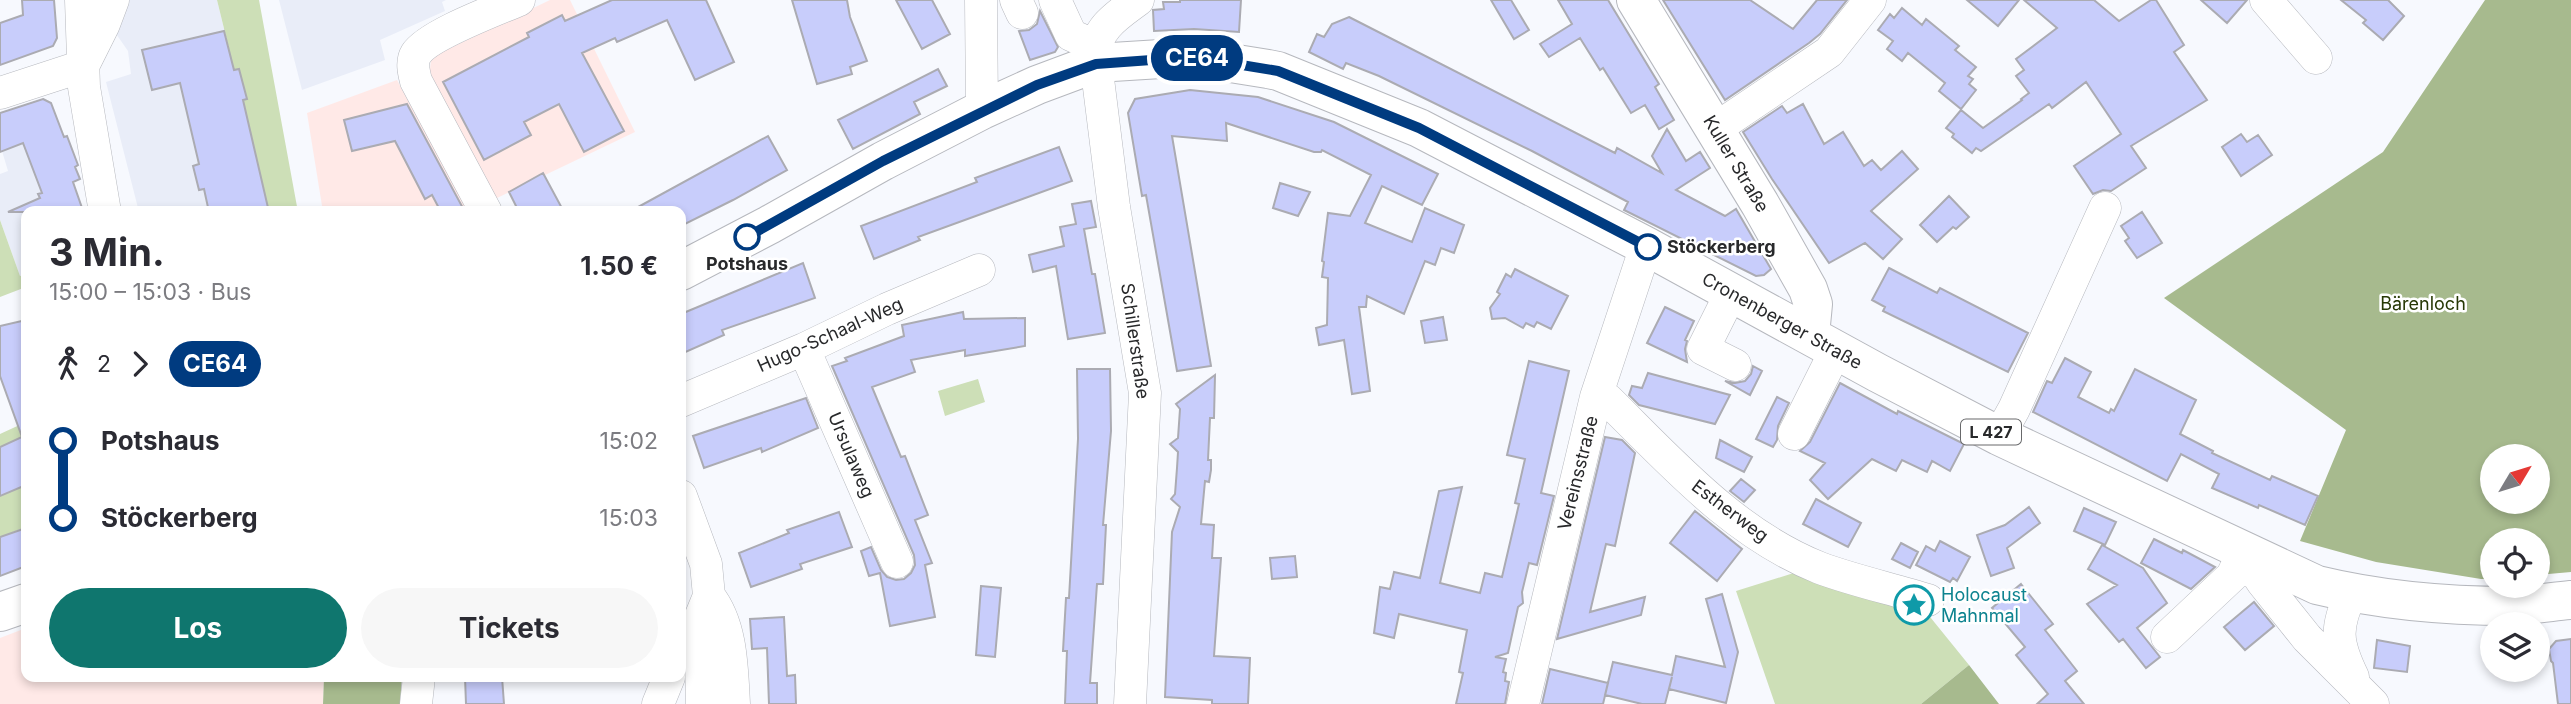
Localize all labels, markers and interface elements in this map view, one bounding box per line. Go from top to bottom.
line badge: CE64 [1148,35,1246,81]
text: CE64 [1165,43,1229,72]
street label: Kuller Straße [1699,112,1774,216]
marker: Potshaus [734,224,760,250]
text: 3 Min. [49,229,165,275]
marker: Stöckerberg [1635,234,1661,260]
place label: Stöckerberg [1667,236,1776,257]
text: 1.50 € [580,250,658,281]
place label: Potshaus [706,253,788,274]
street label: Cronenberger Straße [1699,268,1866,373]
text: 15:00 – 15:03 · Bus [49,278,251,306]
street label: Schillerstraße [1117,282,1154,400]
street label: Hugo-Schaal-Weg [754,293,906,376]
park label: Bärenloch [2380,293,2466,314]
icon: walk [49,345,87,383]
icon: forward [121,345,159,383]
text: CE64 [183,349,247,378]
text: 2 [97,350,111,378]
street label: Ursulaweg [824,409,879,501]
street label: Vereinsstraße [1553,413,1602,532]
road number: L 427 [1961,420,2021,444]
text: Potshaus [101,425,220,456]
text: 15:02 [600,427,658,455]
north arrow [2480,444,2550,514]
map controls [2480,444,2550,682]
street label: Estherweg [1688,475,1773,546]
text: Stöckerberg [101,502,258,533]
text: 15:03 [599,504,658,532]
button: locate [2480,528,2550,598]
place icon: Holocaust Mahnmal [1893,584,1935,626]
place label: Holocaust Mahnmal [1941,584,2027,626]
button: Los [49,588,347,668]
button: Tickets [361,588,658,668]
button: layers [2480,612,2550,682]

